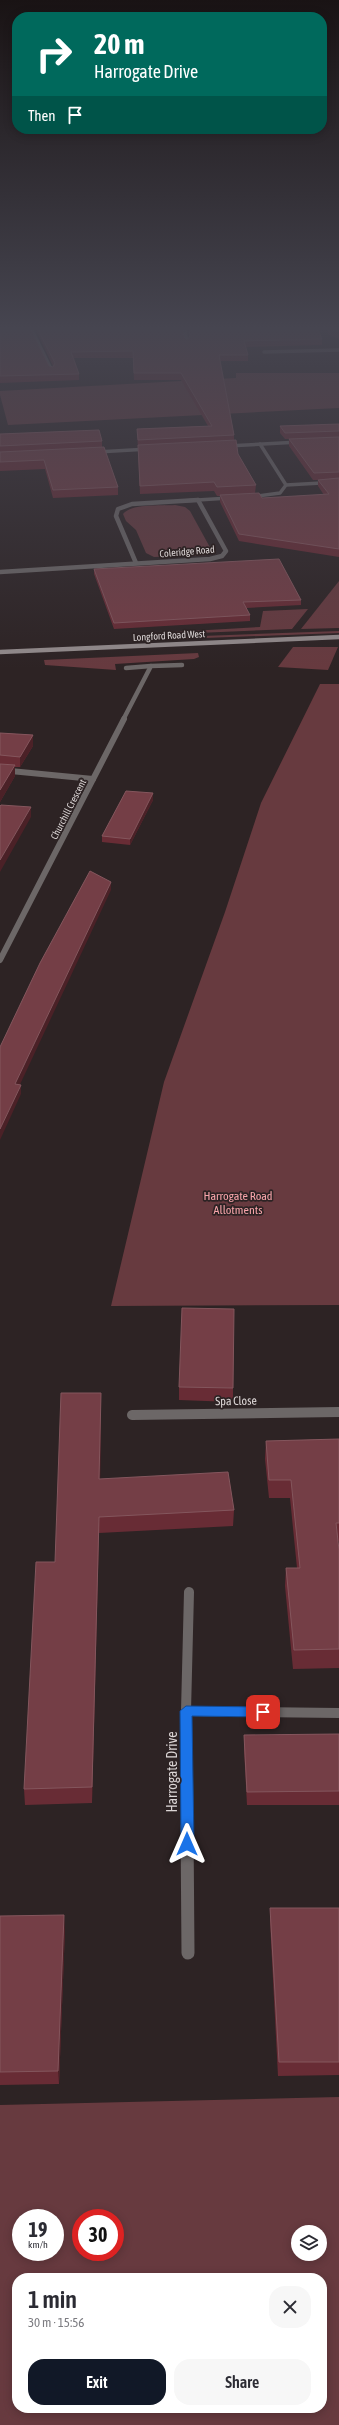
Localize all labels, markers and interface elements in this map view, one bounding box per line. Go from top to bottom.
icon: right [28,28,80,80]
text: 20 m [94,28,144,60]
text: Harrogate Drive [94,61,198,82]
icon: arrive [64,104,86,126]
text: Then [28,107,56,124]
street label: Coleridge Road [159,544,215,559]
street label: Longford Road West [132,628,206,643]
street label: Churchill Crescent [49,777,88,841]
park label: Harrogate Road Allotments [203,1189,273,1217]
street label: Spa Close [215,1394,257,1408]
pin [246,1695,280,1729]
icon: arrive [252,1701,274,1723]
street label: Harrogate Drive [164,1731,180,1813]
position arrow [166,1823,208,1865]
speed limit sign: 30 [72,2209,124,2261]
text: 19 [29,2218,47,2241]
map controls [291,2225,327,2261]
button: layers [291,2225,327,2261]
text: km/h [28,2239,48,2250]
text: 1 min [28,2286,77,2313]
button: close [269,2286,311,2328]
text: 30 m · 15:56 [28,2315,84,2330]
button: Exit [28,2359,166,2405]
button: Share [174,2359,311,2405]

